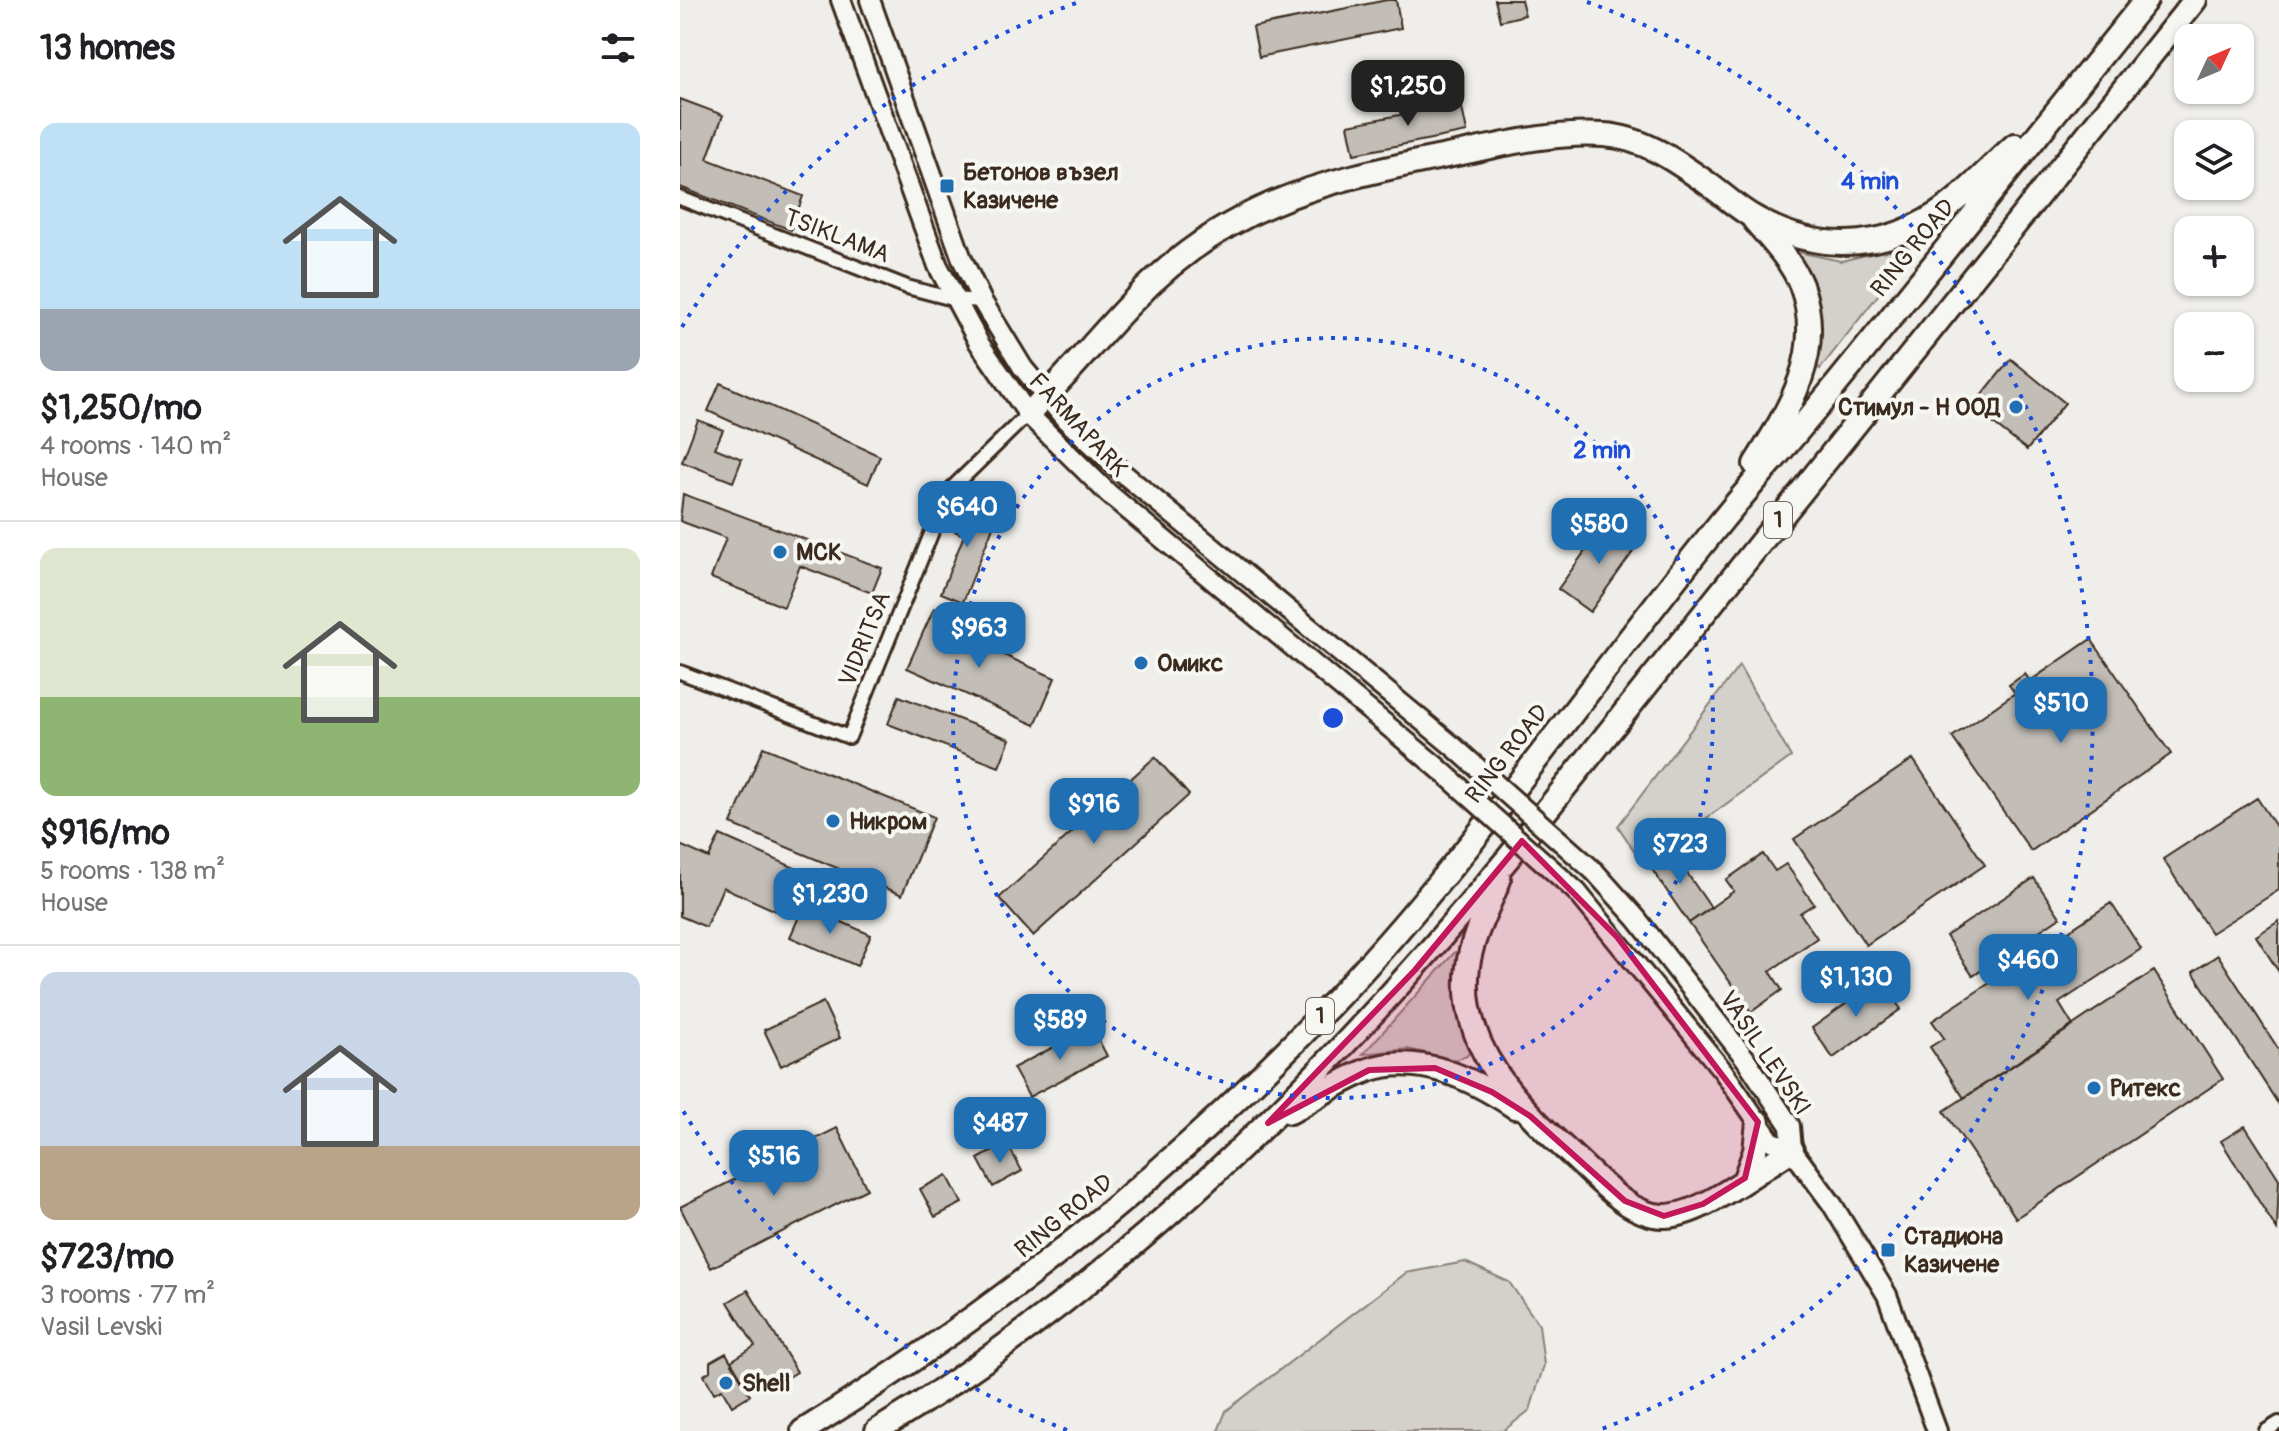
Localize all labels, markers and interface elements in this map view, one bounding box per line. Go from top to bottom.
north arrow [2174,24,2254,104]
map controls [2174,24,2254,392]
icon: filters [596,26,640,70]
text: 13 homes [40,27,175,70]
pin: $1,250 [1343,60,1473,128]
text: $1,250 [1369,70,1447,102]
button: layers [2174,120,2254,200]
place label: Бетонов възел Казичене [963,158,1119,215]
text: 4 min [1841,167,1899,196]
icon: home [268,175,412,319]
marker: Бетонов възел Казичене [938,177,956,195]
street label: RING ROAD [1865,193,1961,303]
street label: TSIKLAMA [780,203,894,269]
button: + [2174,216,2254,296]
button: − [2174,312,2254,392]
street label: FARMAPARK [1023,367,1133,483]
text: $1,250/mo [40,387,202,430]
place label: Стимул - Н ООД [1838,393,2002,422]
marker: Стимул - Н ООД [2007,398,2025,416]
text: 4 rooms · 140 m² [40,430,231,462]
text: 2 min [1573,436,1631,465]
text: House [40,462,108,494]
pin: $640 [920,481,1014,549]
text: $640 [936,491,998,523]
pin: $580 [1552,498,1646,566]
road number: 1 [1764,502,1792,538]
text: $580 [1569,508,1629,540]
place label: МСК [796,538,842,567]
marker: МСК [771,543,789,561]
street label: VIDRITSA [833,587,897,691]
icon: home [268,600,412,744]
pin: $963 [932,602,1026,670]
text: $963 [950,612,1008,644]
place label: Омикс [1157,649,1223,678]
marker: Омикс [1132,654,1150,672]
pin: $510 [2014,677,2108,745]
text: $510 [2033,687,2089,719]
street label: RING ROAD [1459,699,1555,809]
centre of rings [1319,704,1347,732]
pin: $916 [1047,778,1141,846]
text: $916 [1068,788,1120,820]
place label: Никром [849,807,927,836]
text: $916/mo [40,812,170,855]
marker: Никром [824,812,842,830]
pin: $723 [1633,818,1727,886]
text: $723 [1652,828,1708,860]
text: 5 rooms · 138 m² [40,855,225,887]
pin: $1,230 [765,868,895,936]
text: $1,230 [792,878,868,910]
text: House [40,887,108,919]
pin: $460 [1981,934,2075,1002]
text: $460 [1997,944,2059,976]
pin: $1,130 [1791,951,1921,1019]
text: $1,130 [1819,961,1893,993]
street label: VASIL LEVSKI [1713,986,1817,1120]
pin: $589 [1013,994,1107,1062]
road number: 1 [1306,998,1334,1034]
text: $589 [1033,1004,1087,1036]
icon: home [268,1024,412,1168]
place label: Ритекс [2110,1074,2181,1103]
marker: Ритекс [2085,1079,2103,1097]
pin: $487 [953,1097,1047,1165]
text: $487 [972,1107,1028,1139]
pin: $516 [727,1130,821,1198]
text: $516 [747,1140,801,1172]
street label: RING ROAD [1009,1168,1119,1264]
place label: Стадиона Казичене [1904,1222,2003,1279]
text: $723/mo [40,1236,174,1279]
marker: Стадиона Казичене [1879,1241,1897,1259]
text: 3 rooms · 77 m² [40,1279,215,1311]
text: Vasil Levski [40,1311,162,1343]
place label: Shell [742,1369,791,1398]
marker: Shell [717,1374,735,1392]

